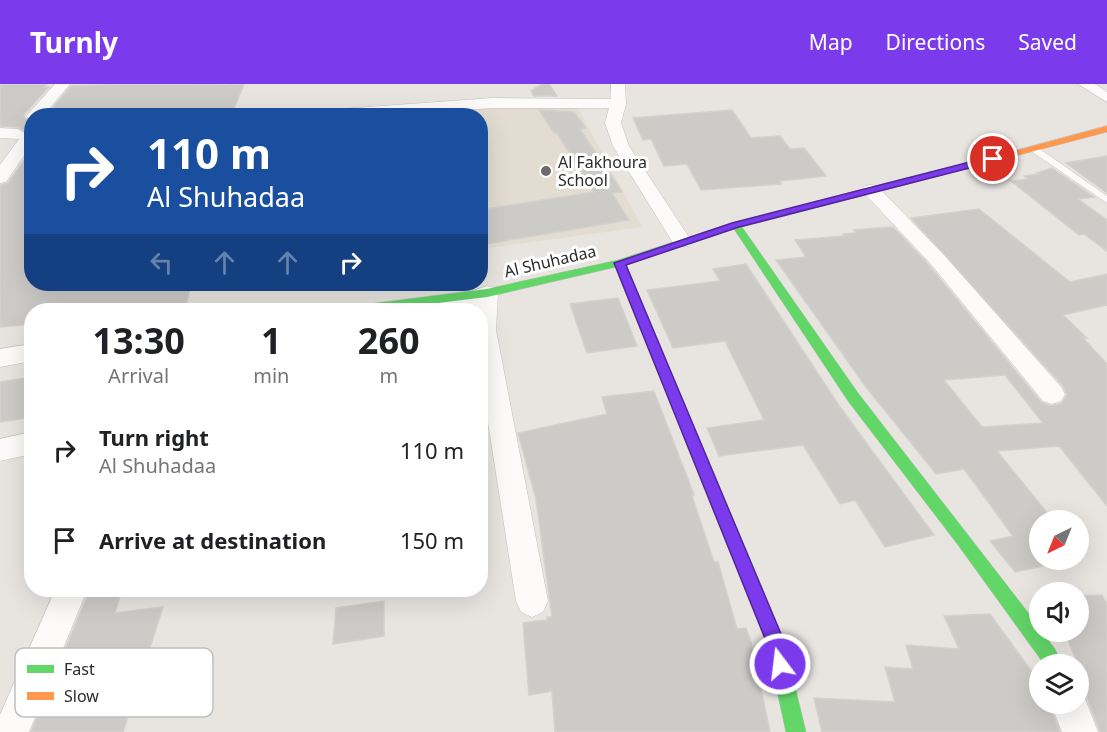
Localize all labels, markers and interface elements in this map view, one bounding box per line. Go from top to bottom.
text: Turnly [30,23,118,61]
text: Map [809,28,853,56]
text: Directions [886,28,985,56]
text: Saved [1018,28,1077,56]
text: 110 m [147,124,271,181]
icon: right [48,132,126,210]
pin [967,133,1018,184]
icon: arrive [976,142,1009,175]
place label: Al Fakhoura School [558,151,647,191]
marker: Al Fakhoura School [539,164,553,178]
text: Al Shuhadaa [147,178,305,215]
street label: Al Shuhadaa [502,240,598,282]
icon: left [145,246,178,279]
icon: ahead [208,246,241,279]
icon: ahead [271,246,304,279]
icon: right [334,246,367,279]
text: 13:30 [92,316,185,365]
text: 1 [261,316,282,365]
text: 260 [358,316,420,365]
text: Arrival [108,362,169,389]
text: min [253,362,289,389]
text: m [379,362,398,389]
text: Turn right [99,422,209,452]
icon: right [48,434,81,467]
text: 110 m [400,435,464,465]
text: Al Shuhadaa [99,452,216,479]
north arrow [1029,510,1089,570]
map controls [1029,510,1089,714]
icon: arrive [48,524,81,557]
text: Arrive at destination [99,525,326,555]
text: 150 m [400,525,464,555]
button: sound [1029,582,1089,642]
position arrow [748,632,812,696]
legend [15,648,213,717]
button: layers [1029,654,1089,714]
text: Fast [64,658,95,680]
text: Slow [64,685,99,707]

